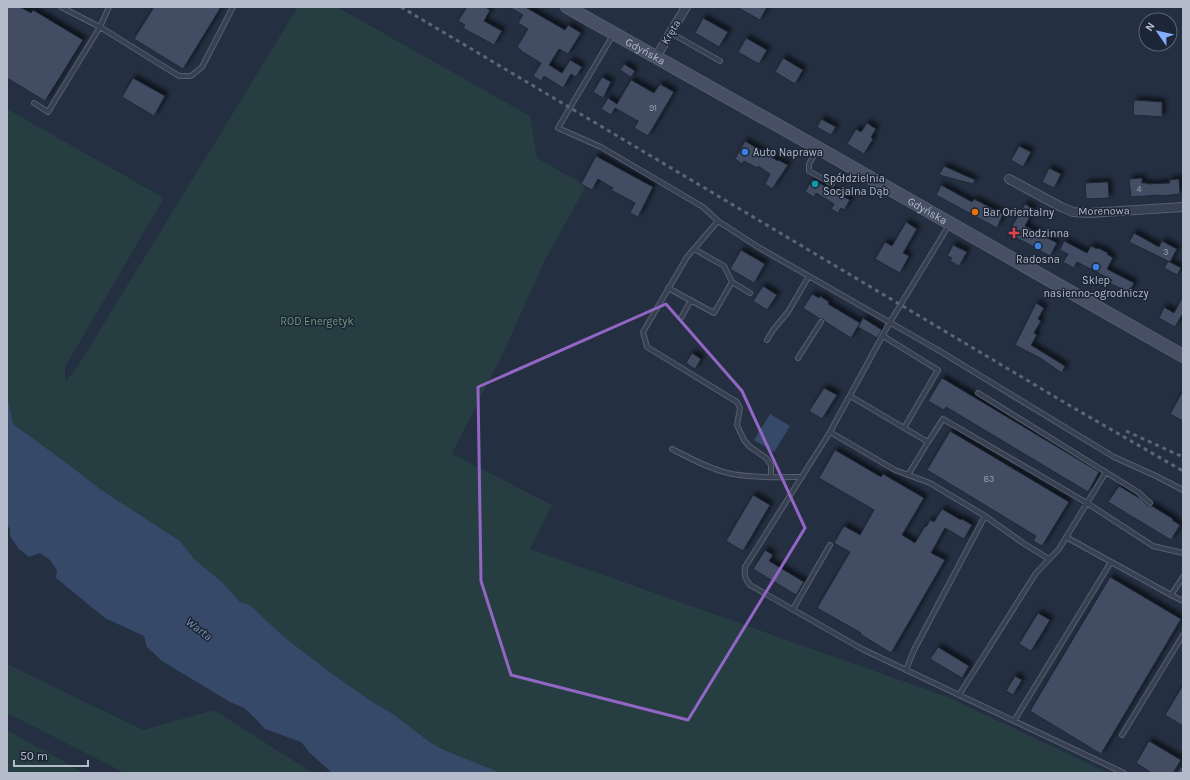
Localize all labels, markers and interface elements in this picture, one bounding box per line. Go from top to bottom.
north arrow [1138,12,1178,52]
street label: Kręta [659,17,683,47]
text: N [1143,20,1158,34]
street label: Gdyńska [623,35,668,67]
house number: 91 [649,103,657,113]
place label: Auto Naprawa [753,146,823,159]
marker: Auto Naprawa [740,147,750,157]
place label: Spółdzielnia Socjalna Dąb [823,172,889,198]
marker: Spółdzielnia Socjalna Dąb [810,179,820,189]
house number: 4 [1136,184,1142,194]
street label: Gdyńska [905,194,950,227]
street label: Morenowa [1078,204,1130,218]
place label: Bar Orientalny [983,206,1054,219]
marker: Bar Orientalny [970,207,980,217]
place label: Rodzinna [1022,227,1069,240]
marker: Rodzinna [1009,228,1019,238]
marker: Radosna [1033,241,1043,251]
house number: 3 [1163,247,1169,257]
place label: Radosna [1016,253,1060,266]
marker: Sklep nasienno-ogrodniczy [1091,262,1101,272]
place label: Sklep nasienno-ogrodniczy [1043,274,1149,300]
park label: ROD Energetyk [280,315,354,328]
house number: 83 [984,474,994,484]
water label: Warta [183,615,215,643]
scale bar [14,742,88,768]
text: 50 m [20,749,48,763]

